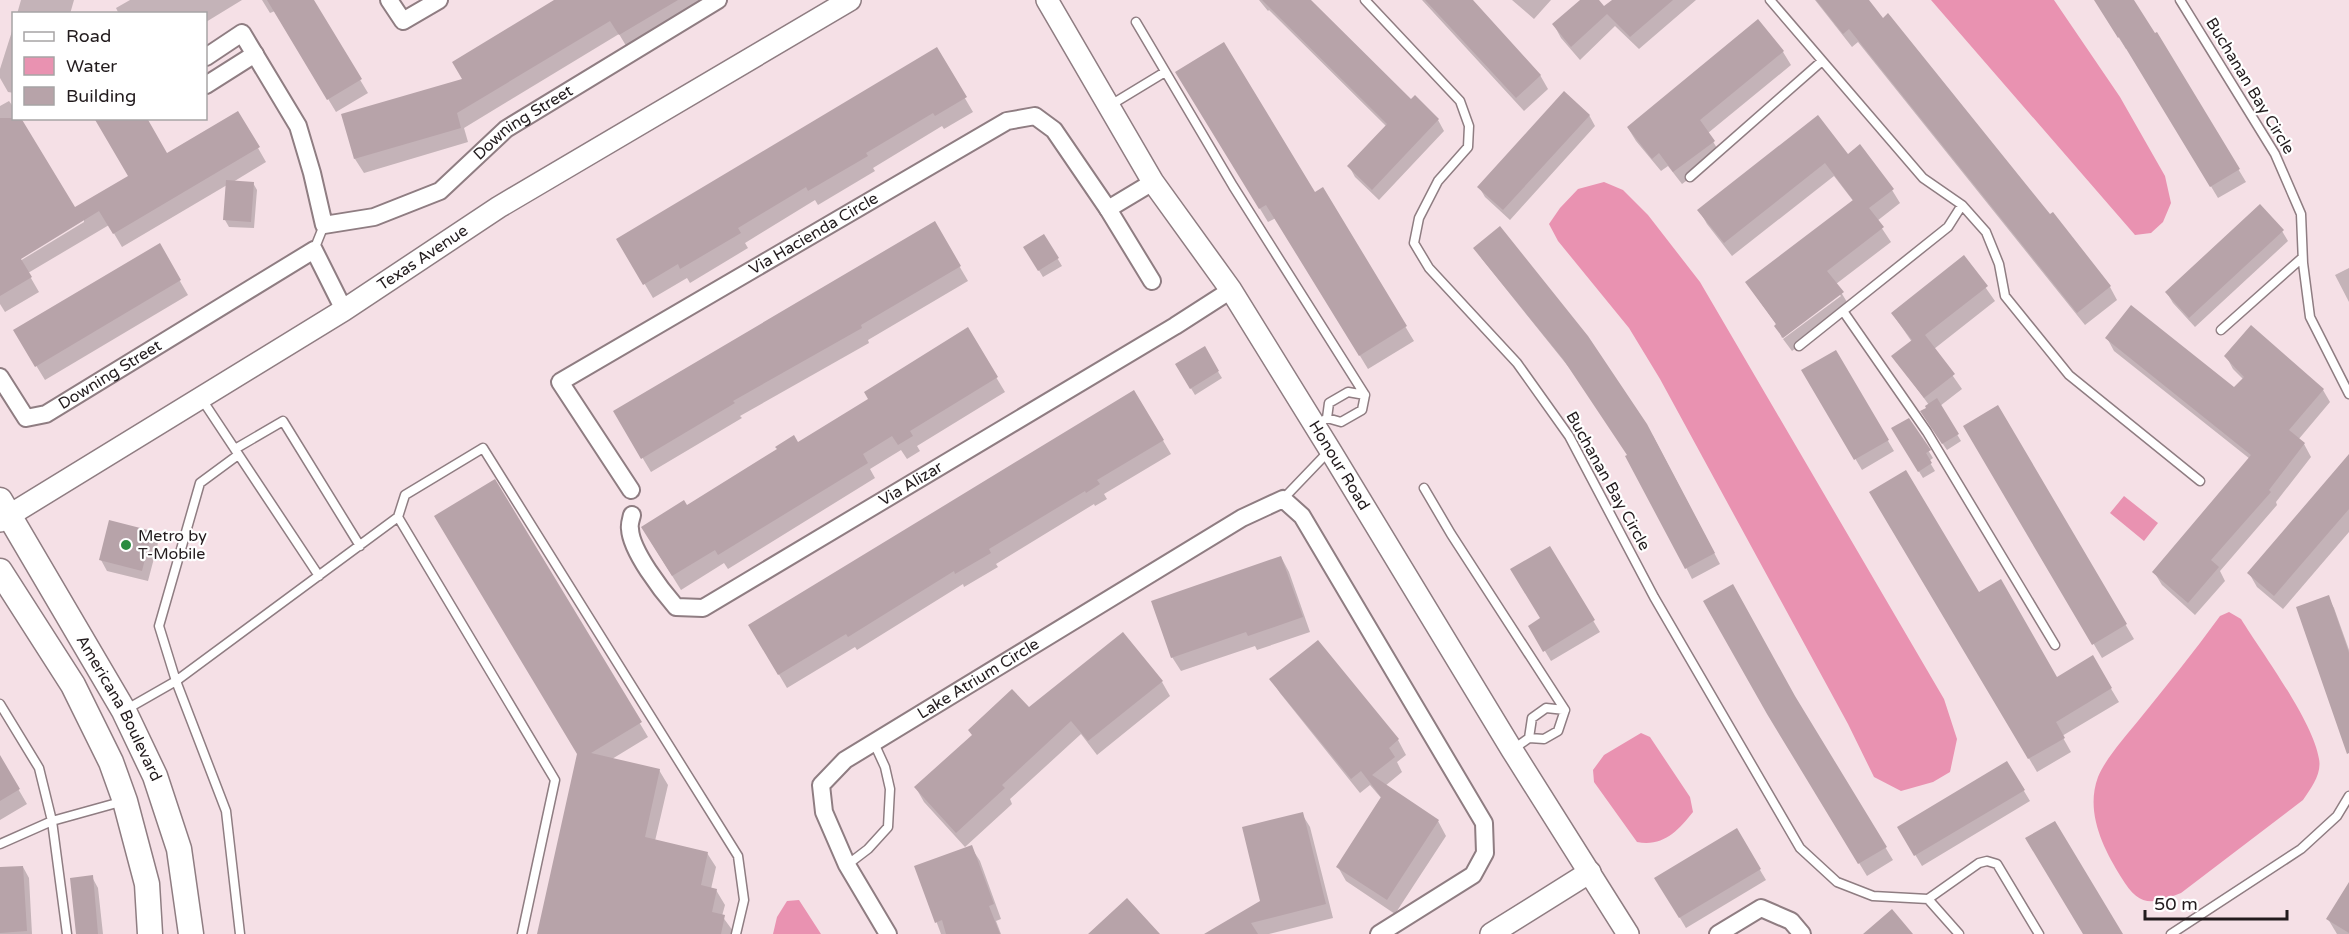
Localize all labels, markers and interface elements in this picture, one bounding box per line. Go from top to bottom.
legend [12,12,207,120]
street label: Buchanan Bay Circle [2201,14,2299,158]
text: Road [66,25,111,47]
text: Water [66,55,117,77]
street label: Downing Street [469,81,576,164]
text: Building [66,85,136,107]
street label: Via Hacienda Circle [745,188,882,279]
street label: Texas Avenue [374,220,472,295]
street label: Downing Street [55,336,165,414]
street label: Buchanan Bay Circle [1561,408,1655,554]
street label: Honour Road [1304,417,1374,514]
street label: Via Alizar [875,457,947,511]
place label: Metro by T-Mobile [138,526,207,564]
marker: Metro by T-Mobile [119,538,133,552]
street label: Americana Boulevard [72,632,166,785]
street label: Lake Atrium Circle [914,634,1043,723]
scale bar [2145,883,2288,921]
text: 50 m [2154,893,2198,915]

